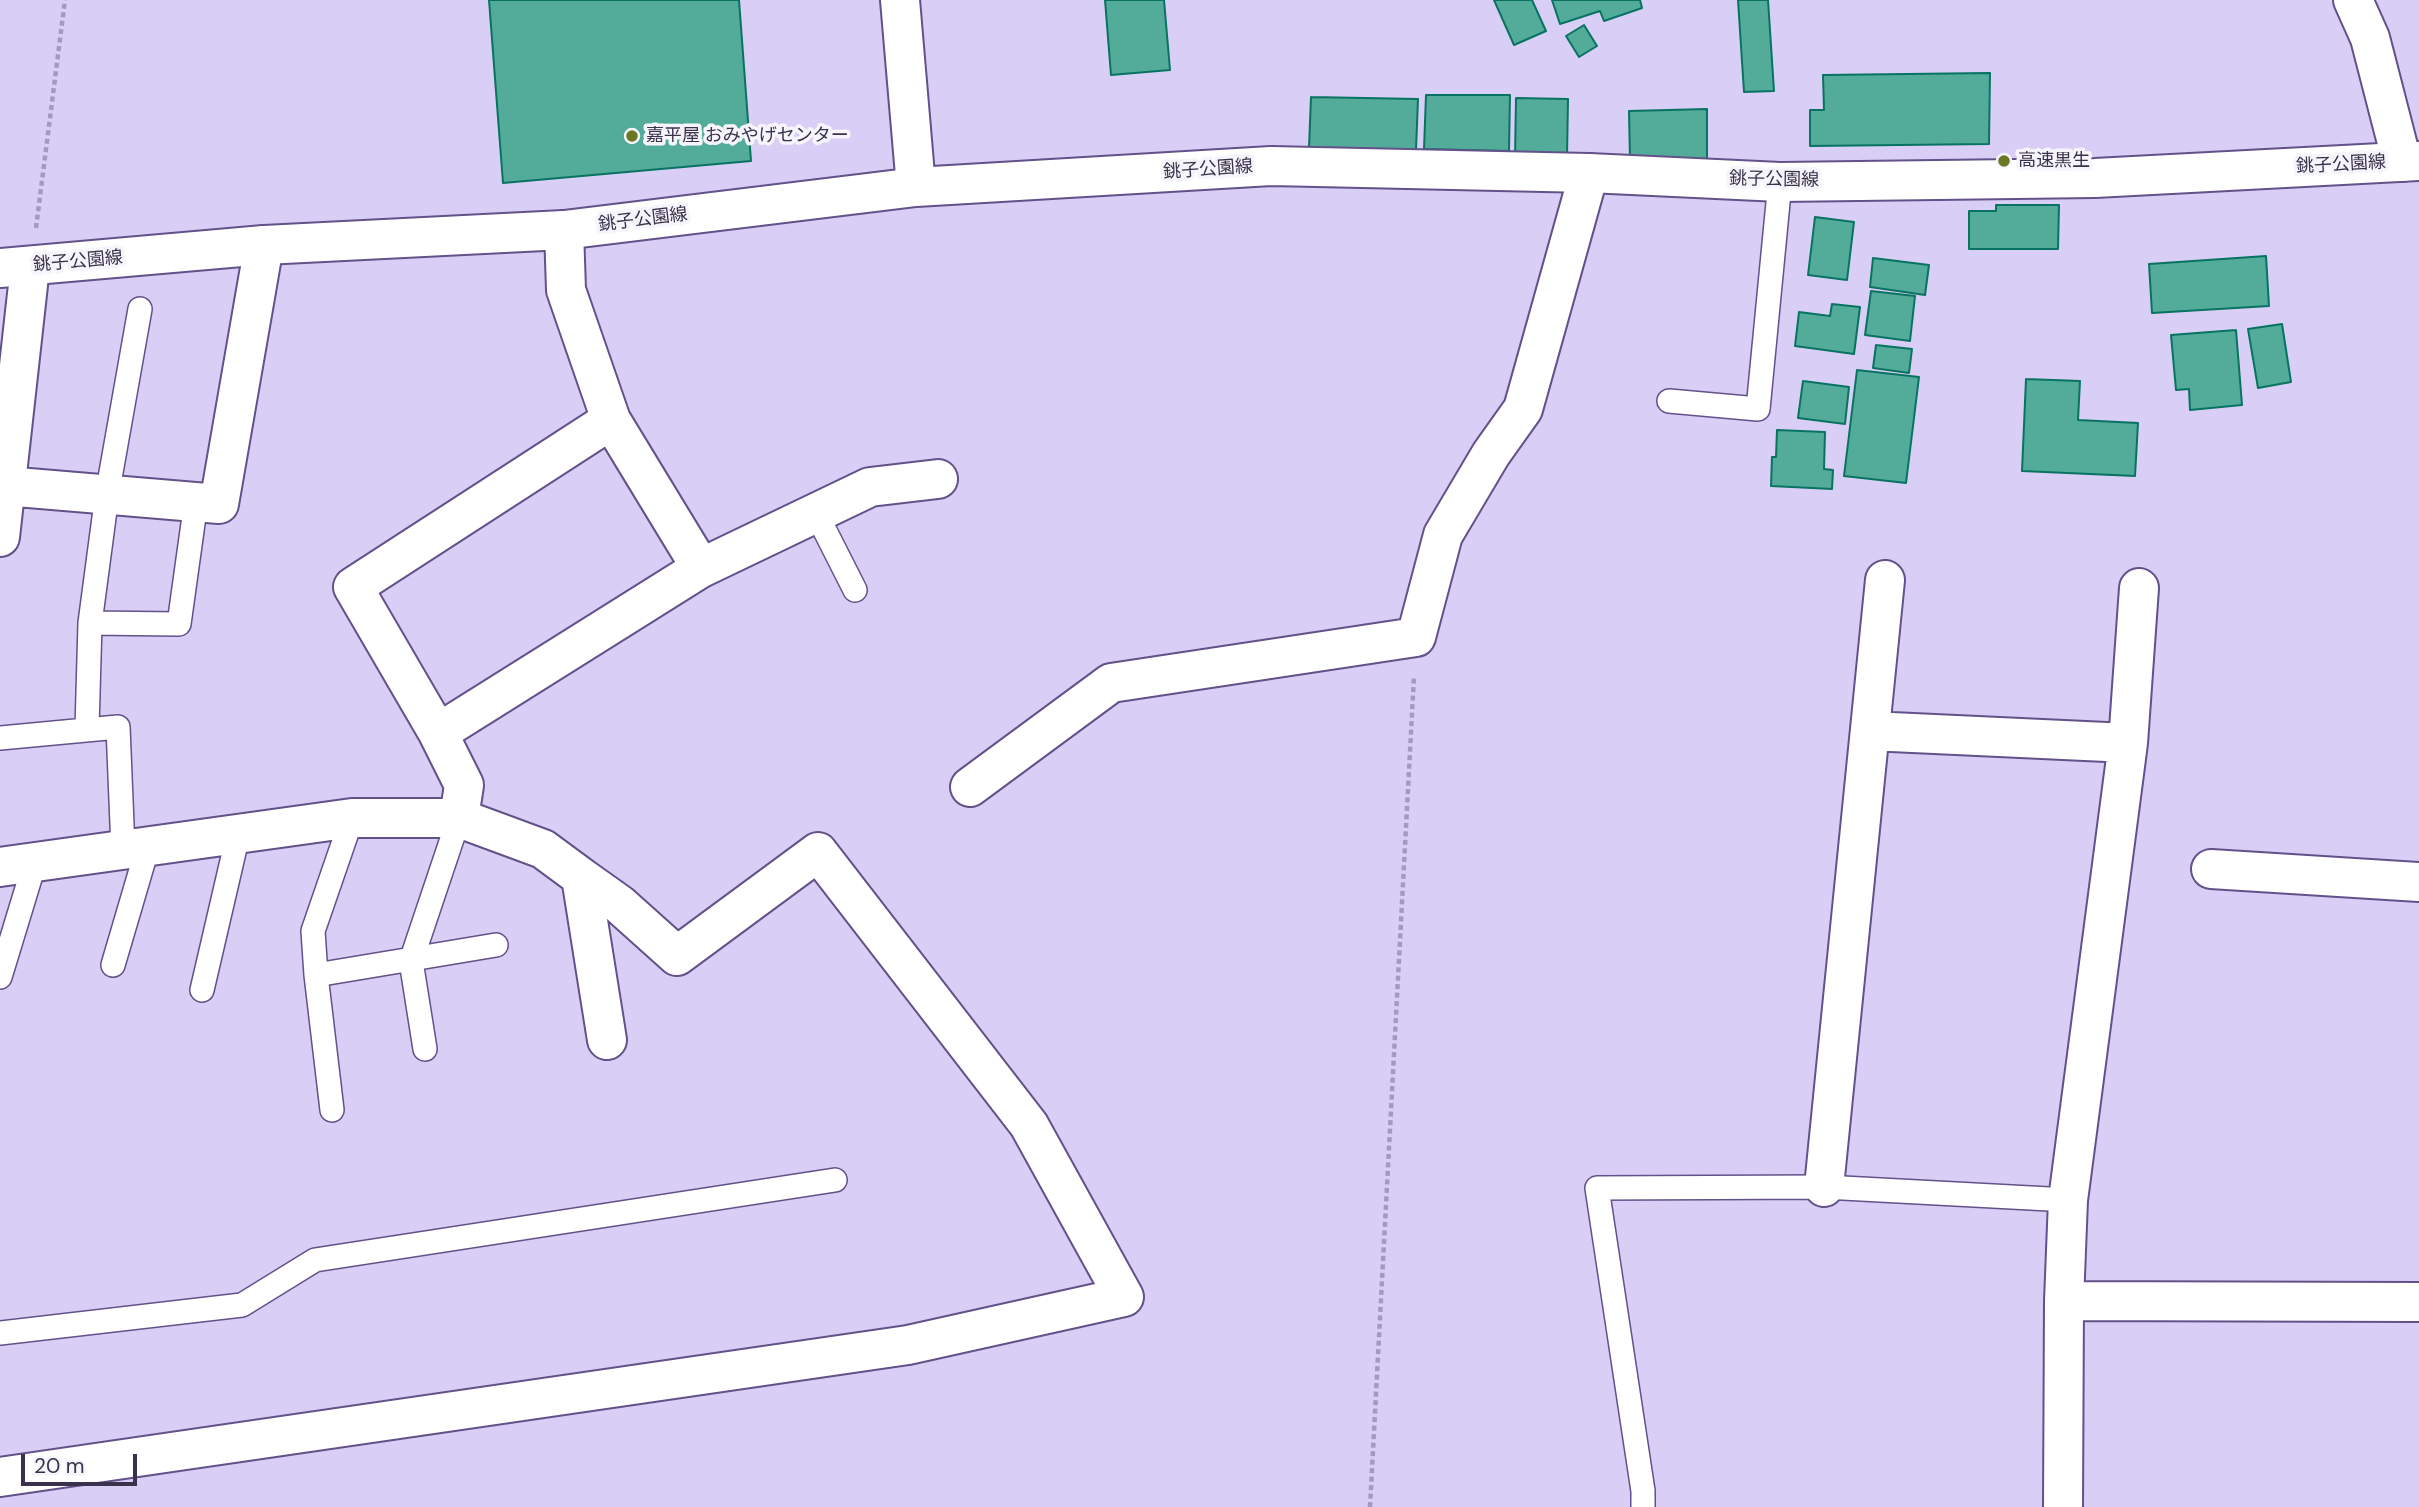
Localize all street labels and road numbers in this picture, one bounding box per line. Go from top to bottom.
street label: 銚子公園線 [2295,152,2387,178]
street label: 銚子公園線 [1162,156,1254,184]
street label: 銚子公園線 [1729,168,1819,192]
street label: 銚子公園線 [597,204,689,236]
street label: 銚子公園線 [32,247,124,277]

